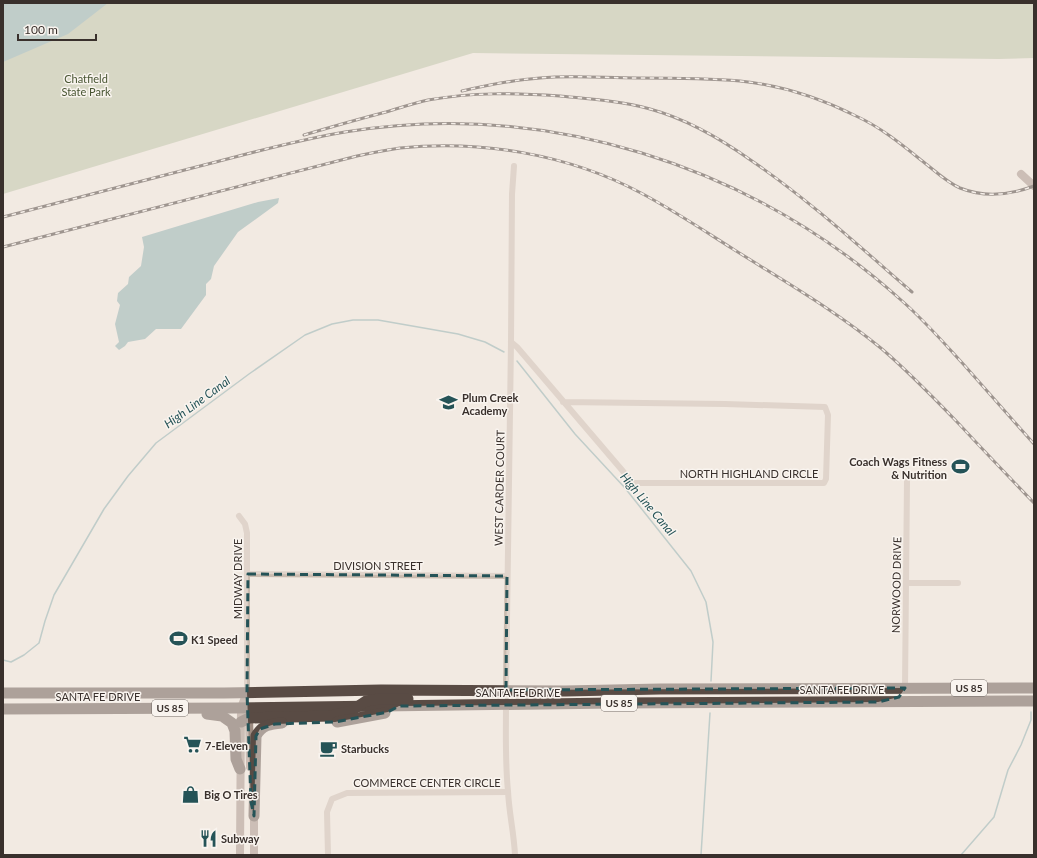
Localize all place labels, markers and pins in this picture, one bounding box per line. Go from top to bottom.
place label: Plum Creek Academy [461,391,519,417]
school or university icon: Plum Creek Academy [439,393,459,413]
place label: Coach Wags Fitness & Nutrition [849,455,947,481]
sports icon: Coach Wags Fitness & Nutrition [950,457,970,477]
sports icon: K1 Speed [168,629,188,649]
place label: K1 Speed [191,633,238,646]
supermarket icon: 7-Eleven [182,735,202,755]
cafe icon: Starbucks [318,738,338,758]
place label: 7-Eleven [205,739,248,752]
place label: Starbucks [341,742,389,755]
shop icon: Big O Tires [181,784,201,804]
place label: Big O Tires [204,788,258,801]
restaurant icon: Subway [198,828,218,848]
place label: Subway [221,832,259,845]

